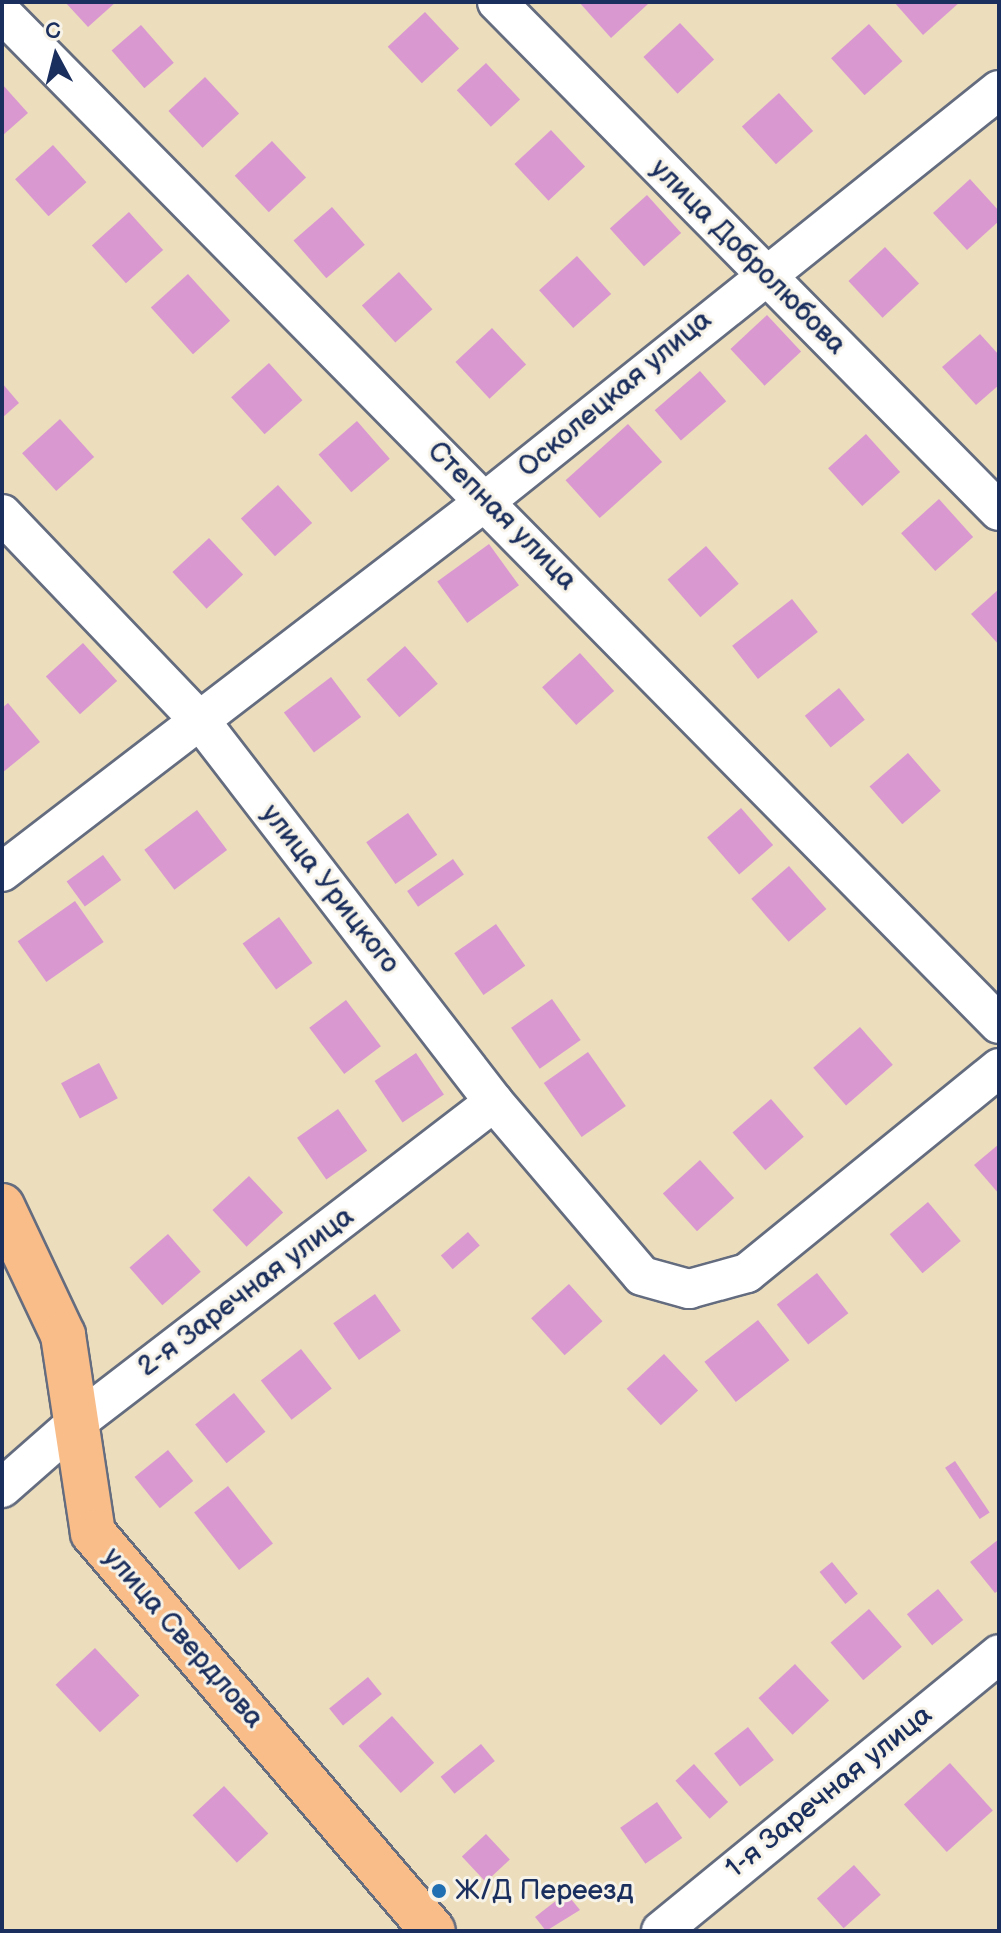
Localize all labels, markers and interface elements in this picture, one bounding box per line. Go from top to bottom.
north arrow [16,16,96,96]
text: С [44,17,62,46]
street label: улица Добролюбова [643,152,853,362]
street label: Осколецкая улица [511,303,719,485]
street label: Степная улица [421,435,583,597]
street label: улица Урицкого [254,798,406,980]
street label: 2-я Заречная улица [131,1200,361,1384]
street label: улица Свердлова [96,1541,270,1735]
street label: 1-я Заречная улица [719,1698,939,1886]
place label: Ж/Д Переезд [455,1874,634,1908]
marker: Ж/Д Переезд [430,1882,448,1900]

